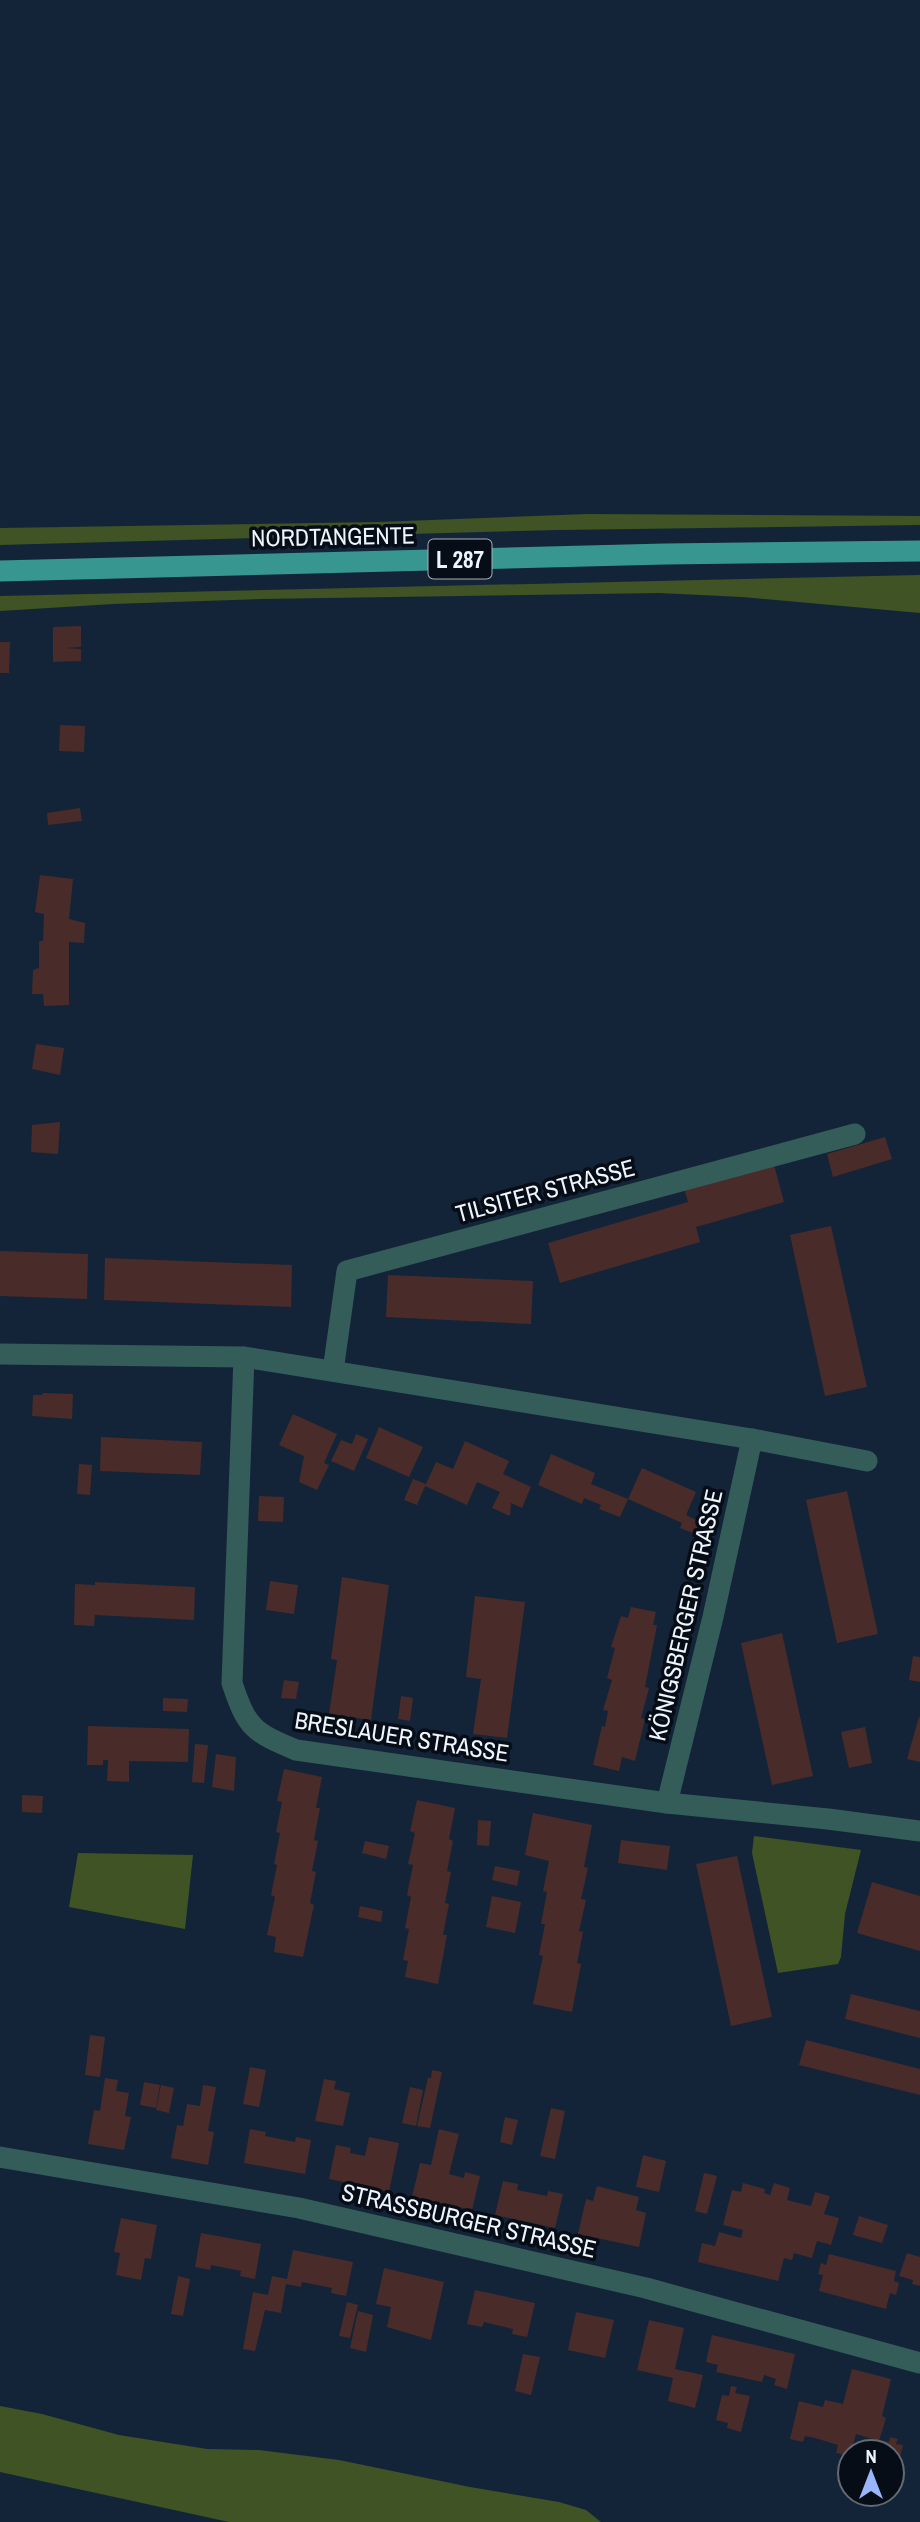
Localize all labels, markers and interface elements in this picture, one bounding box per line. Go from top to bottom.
street label: NORDTANGENTE [251,519,415,553]
road number: L 287 [428,540,491,579]
street label: TILSITER STRASSE [452,1151,638,1229]
street label: KÖNIGSBERGER STRASSE [641,1486,729,1744]
street label: BRESLAUER STRASSE [293,1703,511,1769]
street label: STRASSBURGER STRASSE [339,2175,599,2265]
north arrow [836,2438,906,2508]
text: N [865,2443,877,2469]

